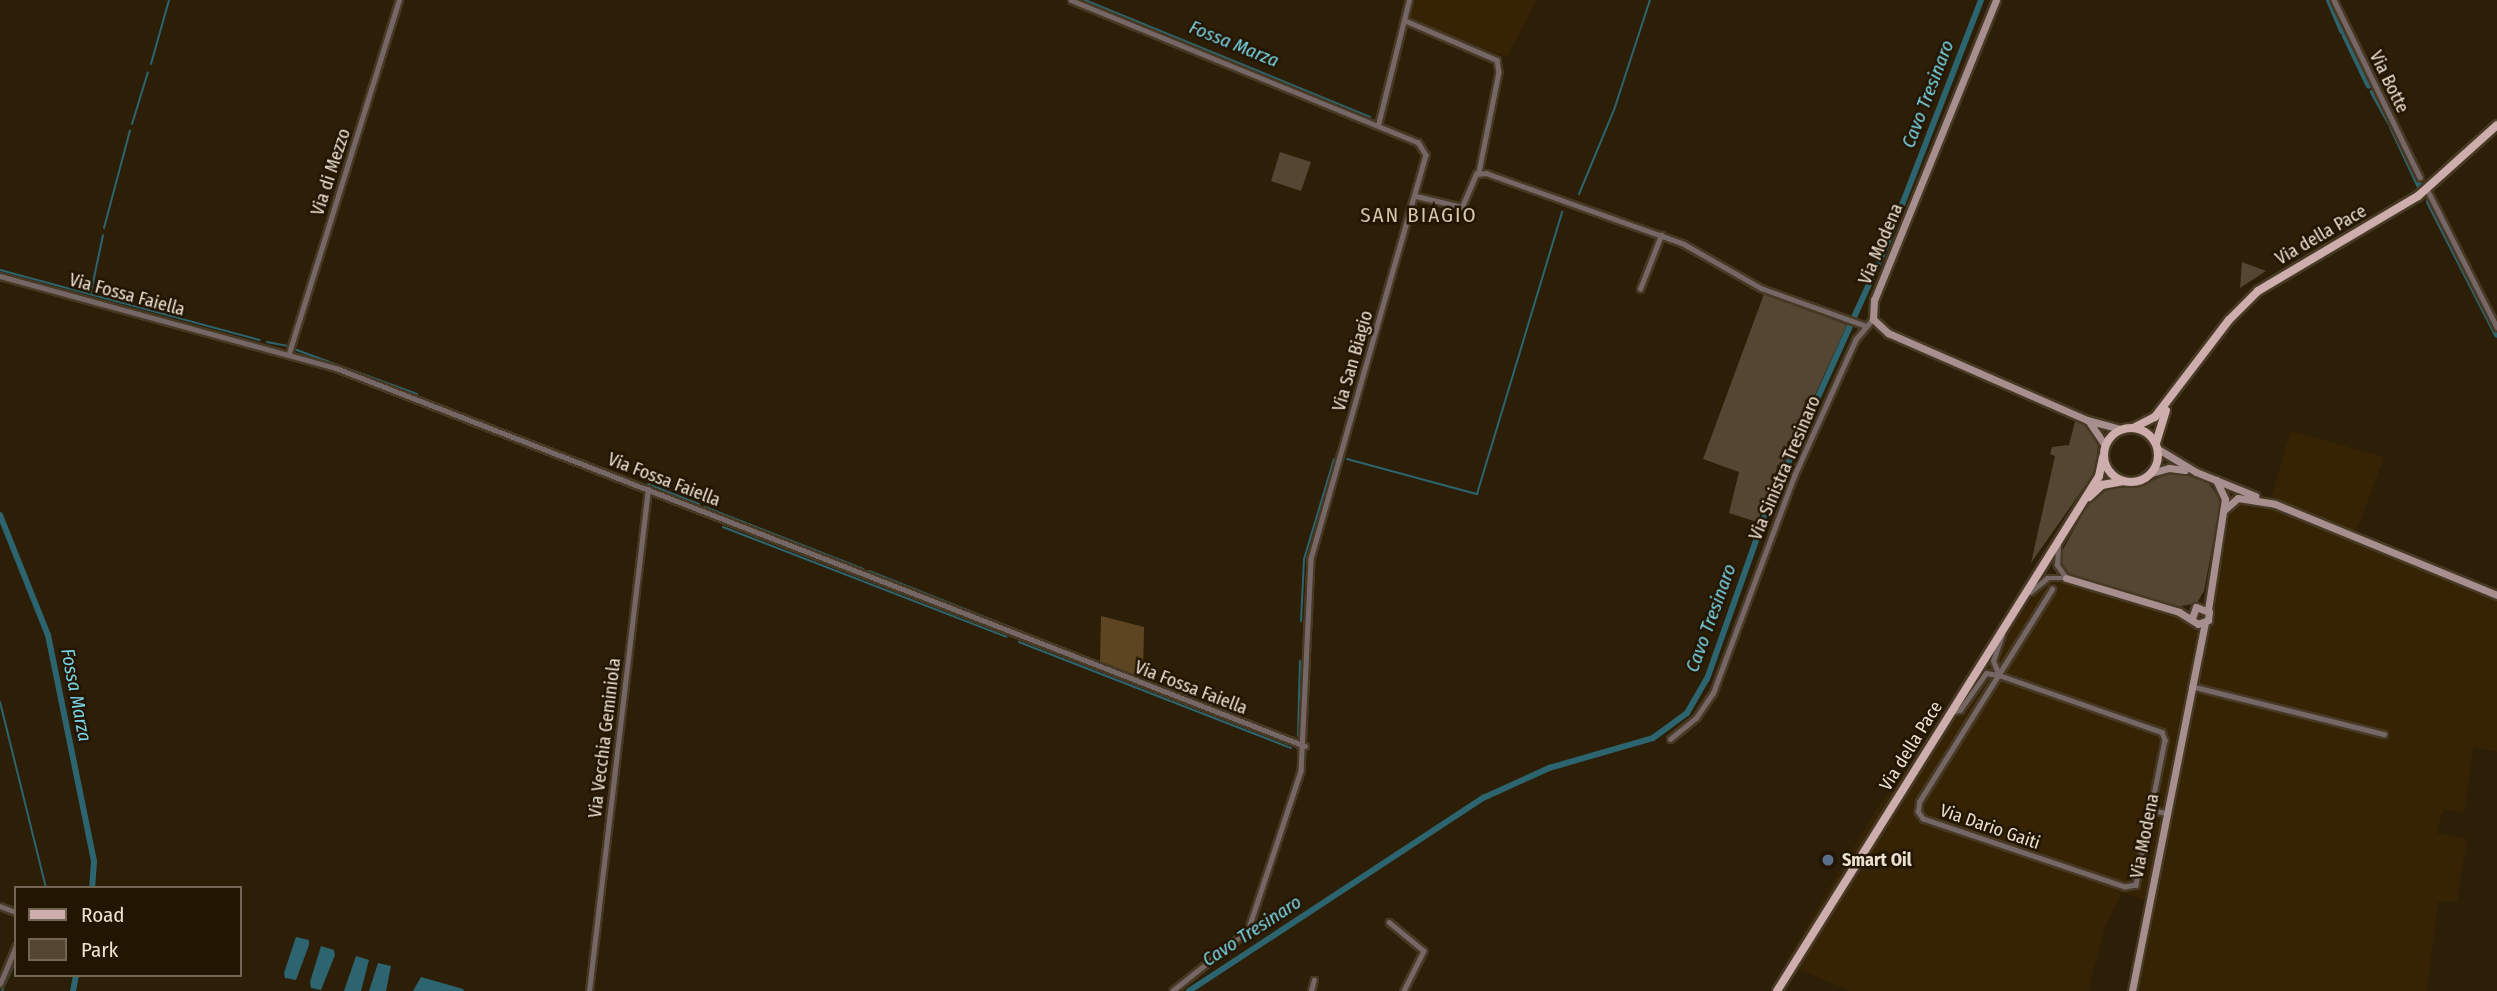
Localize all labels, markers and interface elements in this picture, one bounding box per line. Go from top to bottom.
water label: Fossa Marza [1186,16,1282,72]
water label: Cavo Tresinaro [1897,37,1959,151]
street label: Via Botte [2365,47,2413,117]
street label: Via di Mezzo [307,126,355,218]
street label: Via Modena [1854,200,1908,288]
street label: Via della Pace [2272,200,2370,270]
district label: SAN BIAGIO [1361,202,1477,228]
street label: Via Fossa Faiella [67,269,187,321]
street label: Via San Biagio [1328,308,1378,414]
street label: Via Sinistra Tresinaro [1745,393,1825,543]
street label: Via Fossa Faiella [605,449,723,511]
water label: Cavo Tresinaro [1681,561,1741,675]
water label: Fossa Marza [56,646,96,744]
street label: Via Vecchia Geminiola [584,657,626,819]
street label: Via Fossa Faiella [1132,657,1250,719]
street label: Via della Pace [1875,697,1947,795]
street label: Via Modena [2126,792,2164,880]
street label: Via Dario Gaiti [1937,800,2043,854]
place label: Smart Oil [1842,849,1912,871]
marker: Smart Oil [1820,852,1836,868]
legend [14,886,242,977]
water label: Cavo Tresinaro [1198,891,1306,971]
text: Road [81,902,125,928]
text: Park [81,937,118,963]

